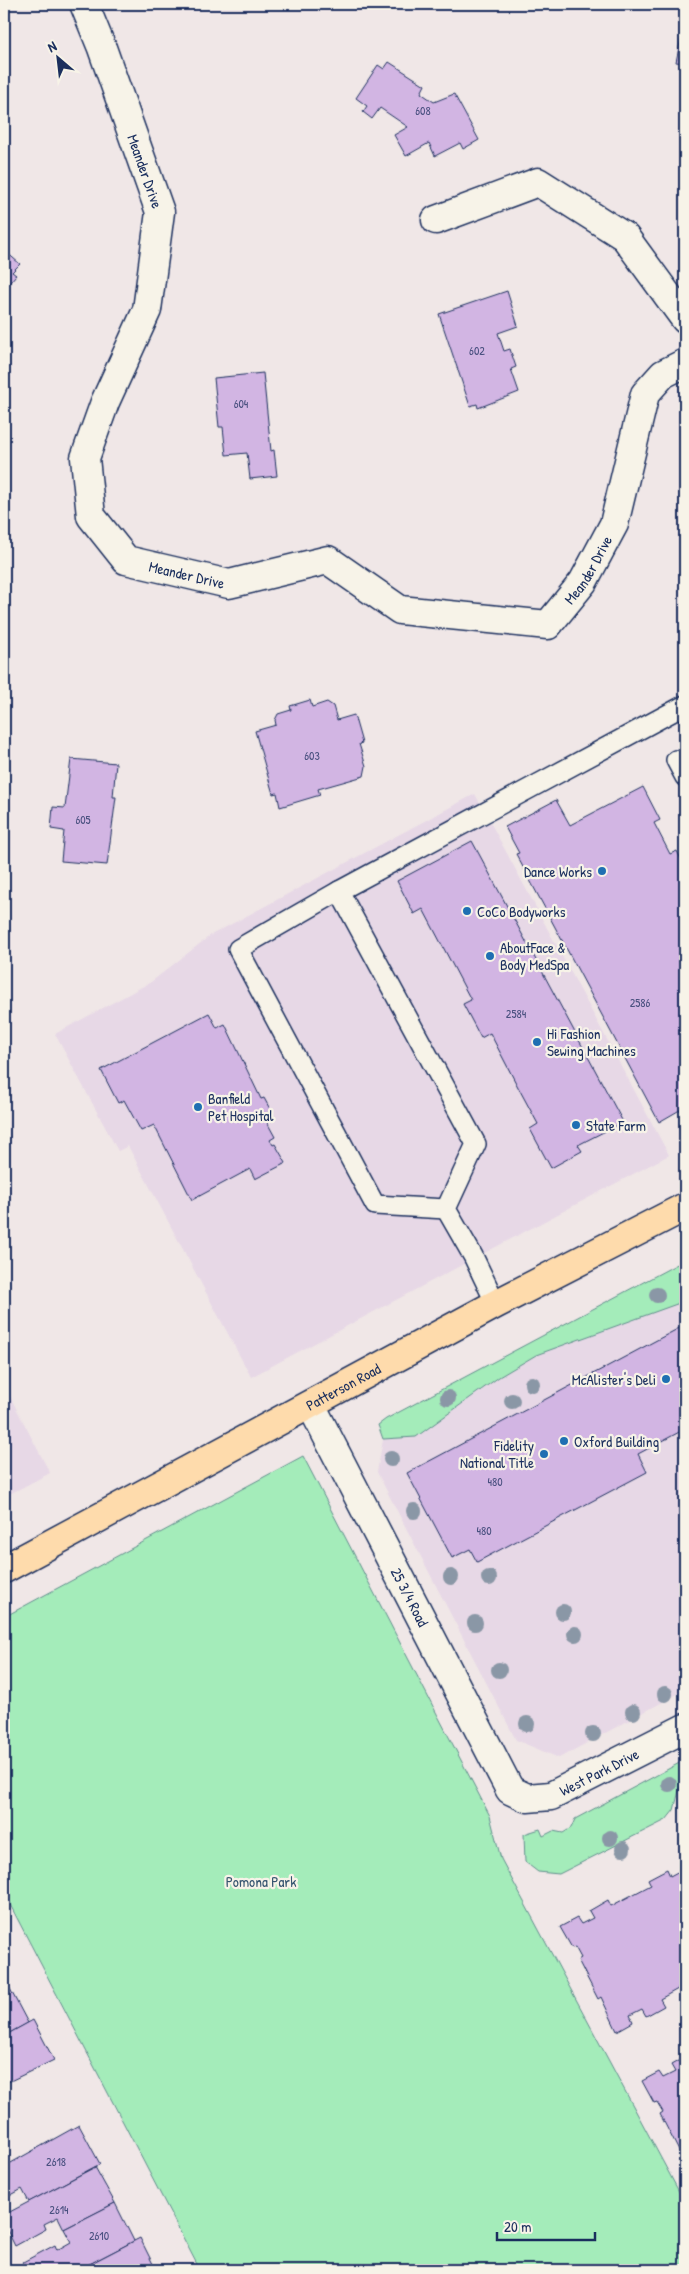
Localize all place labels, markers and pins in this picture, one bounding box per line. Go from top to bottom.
place label: Dance Works [524,861,592,882]
marker: Dance Works [596,865,608,877]
place label: CoCo Bodyworks [477,901,566,922]
marker: CoCo Bodyworks [461,905,473,917]
place label: AboutFace & Body MedSpa [500,937,569,975]
marker: AboutFace & Body MedSpa [484,950,496,962]
place label: Hi Fashion Sewing Machines [547,1023,636,1061]
marker: Hi Fashion Sewing Machines [531,1036,543,1048]
place label: Banfield Pet Hospital [208,1088,273,1126]
marker: Banfield Pet Hospital [192,1101,204,1113]
place label: State Farm [586,1115,646,1136]
marker: State Farm [570,1119,582,1131]
place label: McAlister's Deli [572,1369,656,1390]
marker: McAlister's Deli [660,1373,672,1385]
place label: Oxford Building [574,1431,660,1452]
place label: Fidelity National Title [460,1435,534,1473]
marker: Oxford Building [558,1435,570,1447]
marker: Fidelity National Title [538,1448,550,1460]

